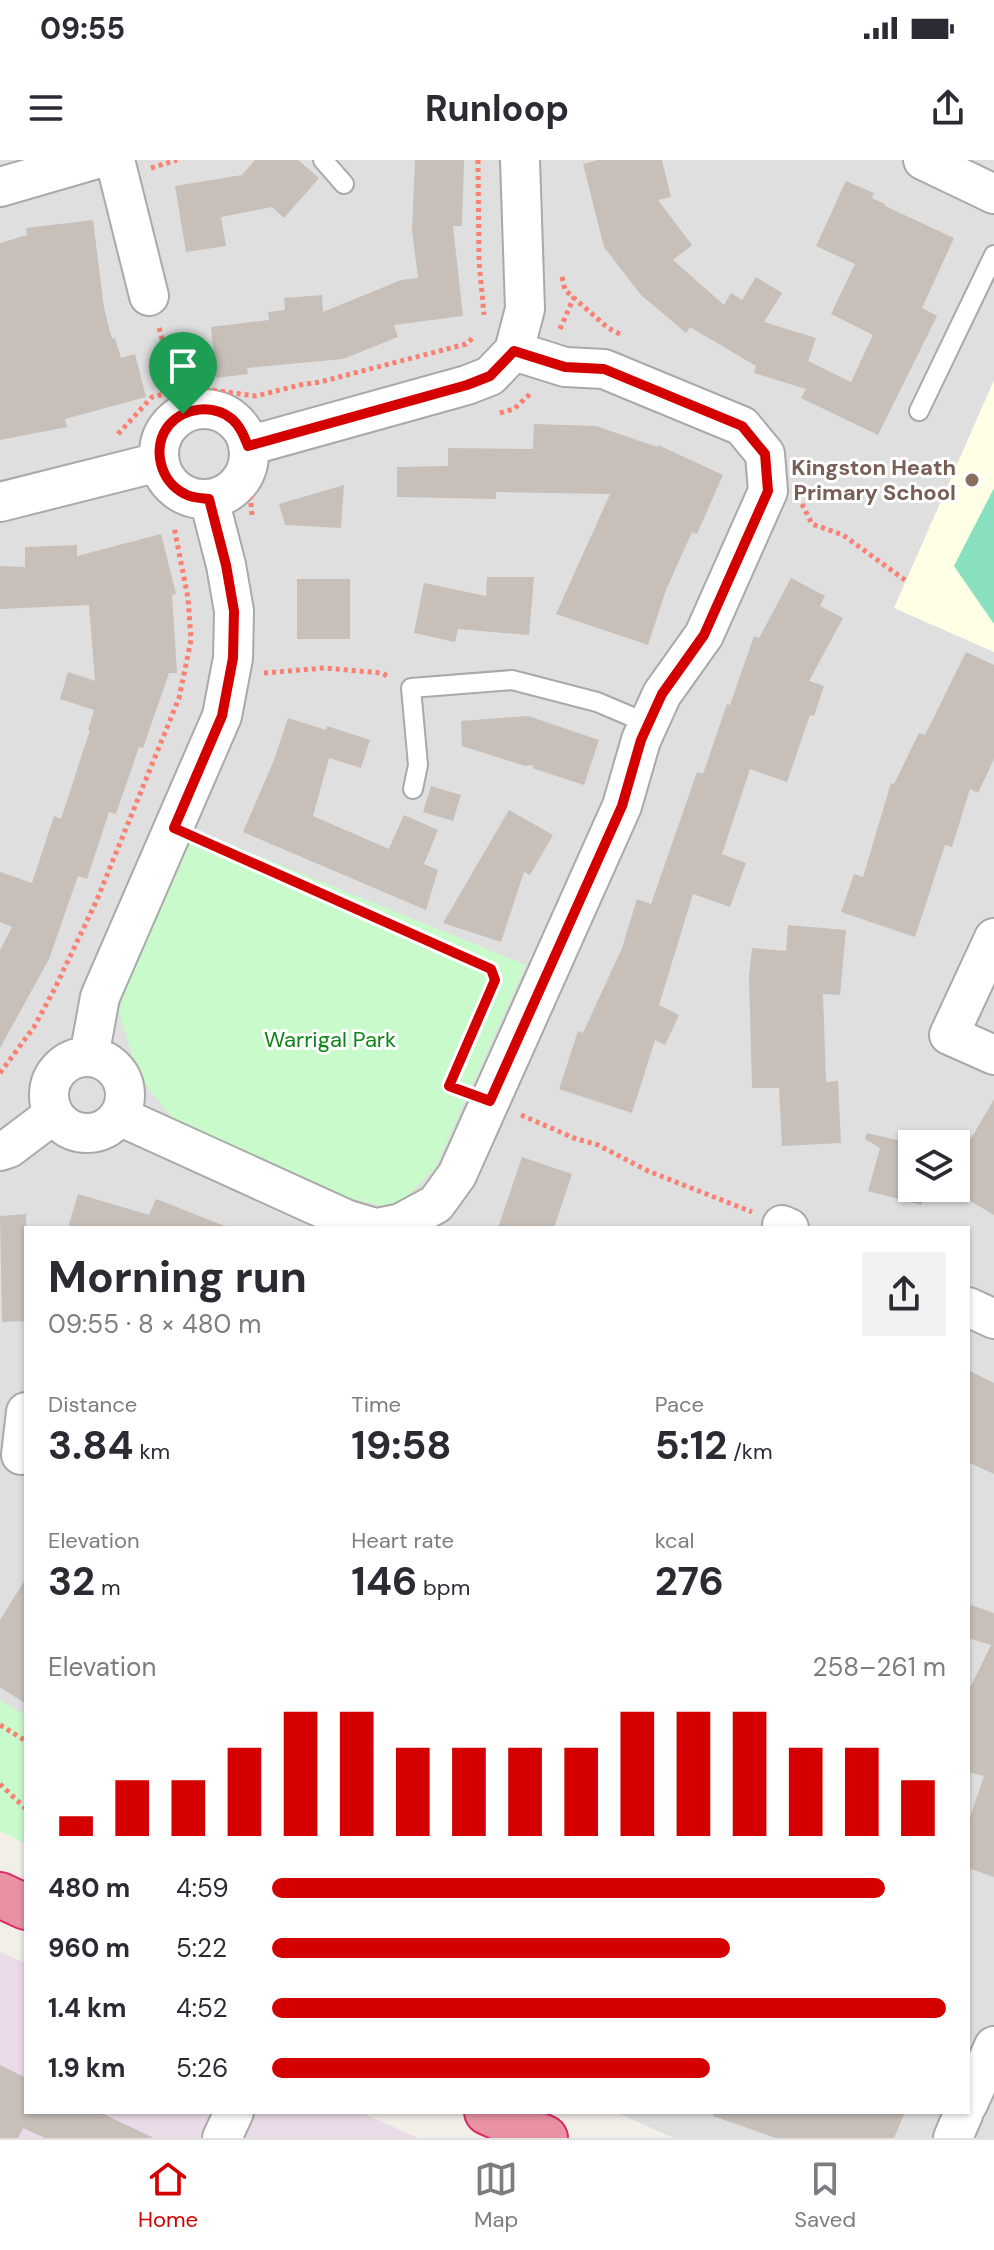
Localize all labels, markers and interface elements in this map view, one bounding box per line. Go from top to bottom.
text: 09:55 [40,9,125,48]
text: Runloop [425,85,569,132]
icon: menu [24,86,68,130]
icon: share [926,86,970,130]
pin [149,332,217,414]
icon: arrive [161,344,205,388]
place label: Kingston Heath Primary School [791,453,956,507]
marker: Kingston Heath Primary School [963,471,981,489]
park label: Warrigal Park [264,1025,396,1054]
map controls [898,1130,970,1202]
button: layers [898,1130,970,1202]
text: Morning run [48,1248,307,1306]
button: share [862,1252,946,1336]
text: 09:55 · 8 × 480 m [48,1307,261,1341]
text: Distance [48,1390,137,1419]
text: Time [351,1390,401,1419]
text: Pace [655,1390,704,1419]
text: 3.84 [48,1419,134,1471]
text: 19:58 [351,1419,452,1471]
text: 5:12 [655,1419,727,1471]
text: km [134,1437,170,1466]
text: /km [727,1437,773,1466]
text: Elevation [48,1526,140,1555]
text: Heart rate [351,1526,454,1555]
text: kcal [655,1526,694,1555]
text: 32 [48,1555,95,1607]
text: 146 [351,1555,417,1607]
text: 276 [655,1555,724,1607]
text: m [95,1573,121,1602]
text: bpm [417,1573,470,1602]
text: Elevation [48,1650,156,1684]
text: 258–261 m [812,1650,946,1684]
text: 480 m [48,1871,130,1905]
text: 4:59 [176,1871,228,1905]
text: 960 m [48,1931,130,1965]
text: 5:22 [176,1931,227,1965]
text: 1.4 km [48,1991,127,2025]
text: 4:52 [176,1991,227,2025]
text: 1.9 km [48,2051,125,2085]
text: 5:26 [176,2051,228,2085]
tab: Home [138,2157,198,2234]
tab: Map [474,2157,518,2234]
tab: Saved [794,2157,856,2234]

